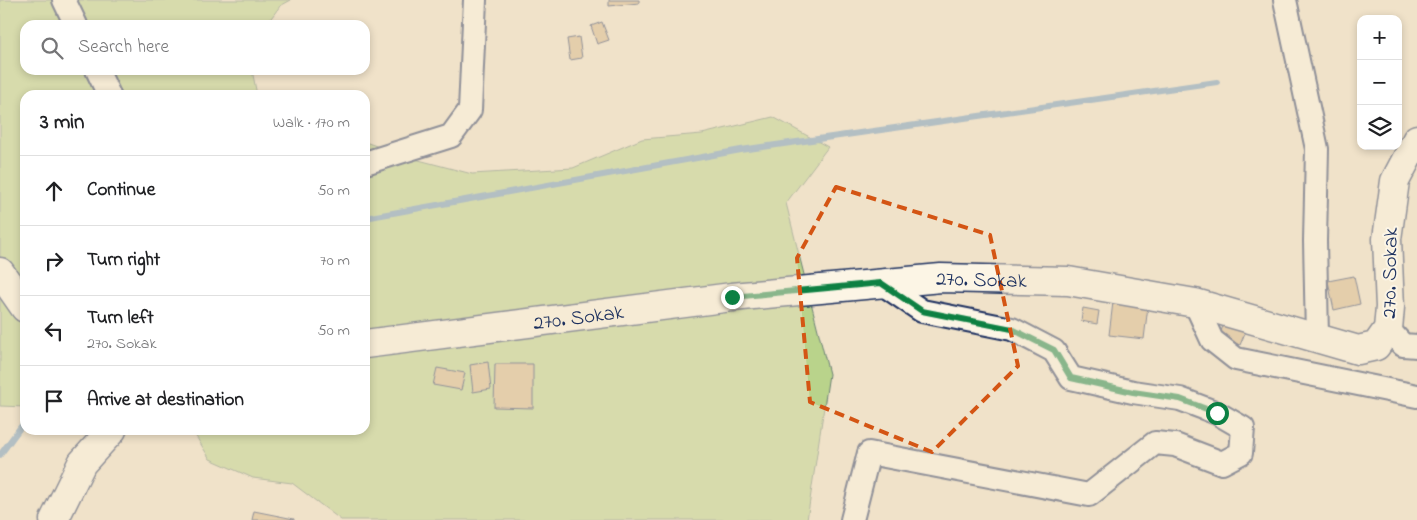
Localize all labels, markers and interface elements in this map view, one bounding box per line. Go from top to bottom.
map controls [1357,15,1402,150]
button: + [1357,15,1402,60]
search box [20,20,370,75]
icon: search [38,34,66,62]
text: Search here [78,34,169,61]
button: − [1357,60,1402,105]
button: layers [1357,105,1402,150]
text: 3 min [40,108,84,138]
text: Walk · 170 m [273,111,350,135]
icon: ahead [40,177,68,205]
text: Continue [87,177,155,204]
text: 50 m [318,179,350,203]
street label: 270. Sokak [1375,226,1407,319]
icon: right [40,247,68,275]
text: Turn right [87,247,160,274]
text: 70 m [320,249,350,273]
street label: 270. Sokak [934,265,1028,297]
route end [721,286,744,309]
street label: 270. Sokak [531,298,626,339]
text: Turn left [87,305,154,332]
icon: left [40,317,68,345]
text: 50 m [318,319,350,343]
text: 270. Sokak [87,332,157,356]
icon: arrive [40,387,68,415]
text: Arrive at destination [87,387,244,414]
route start [1206,402,1229,425]

